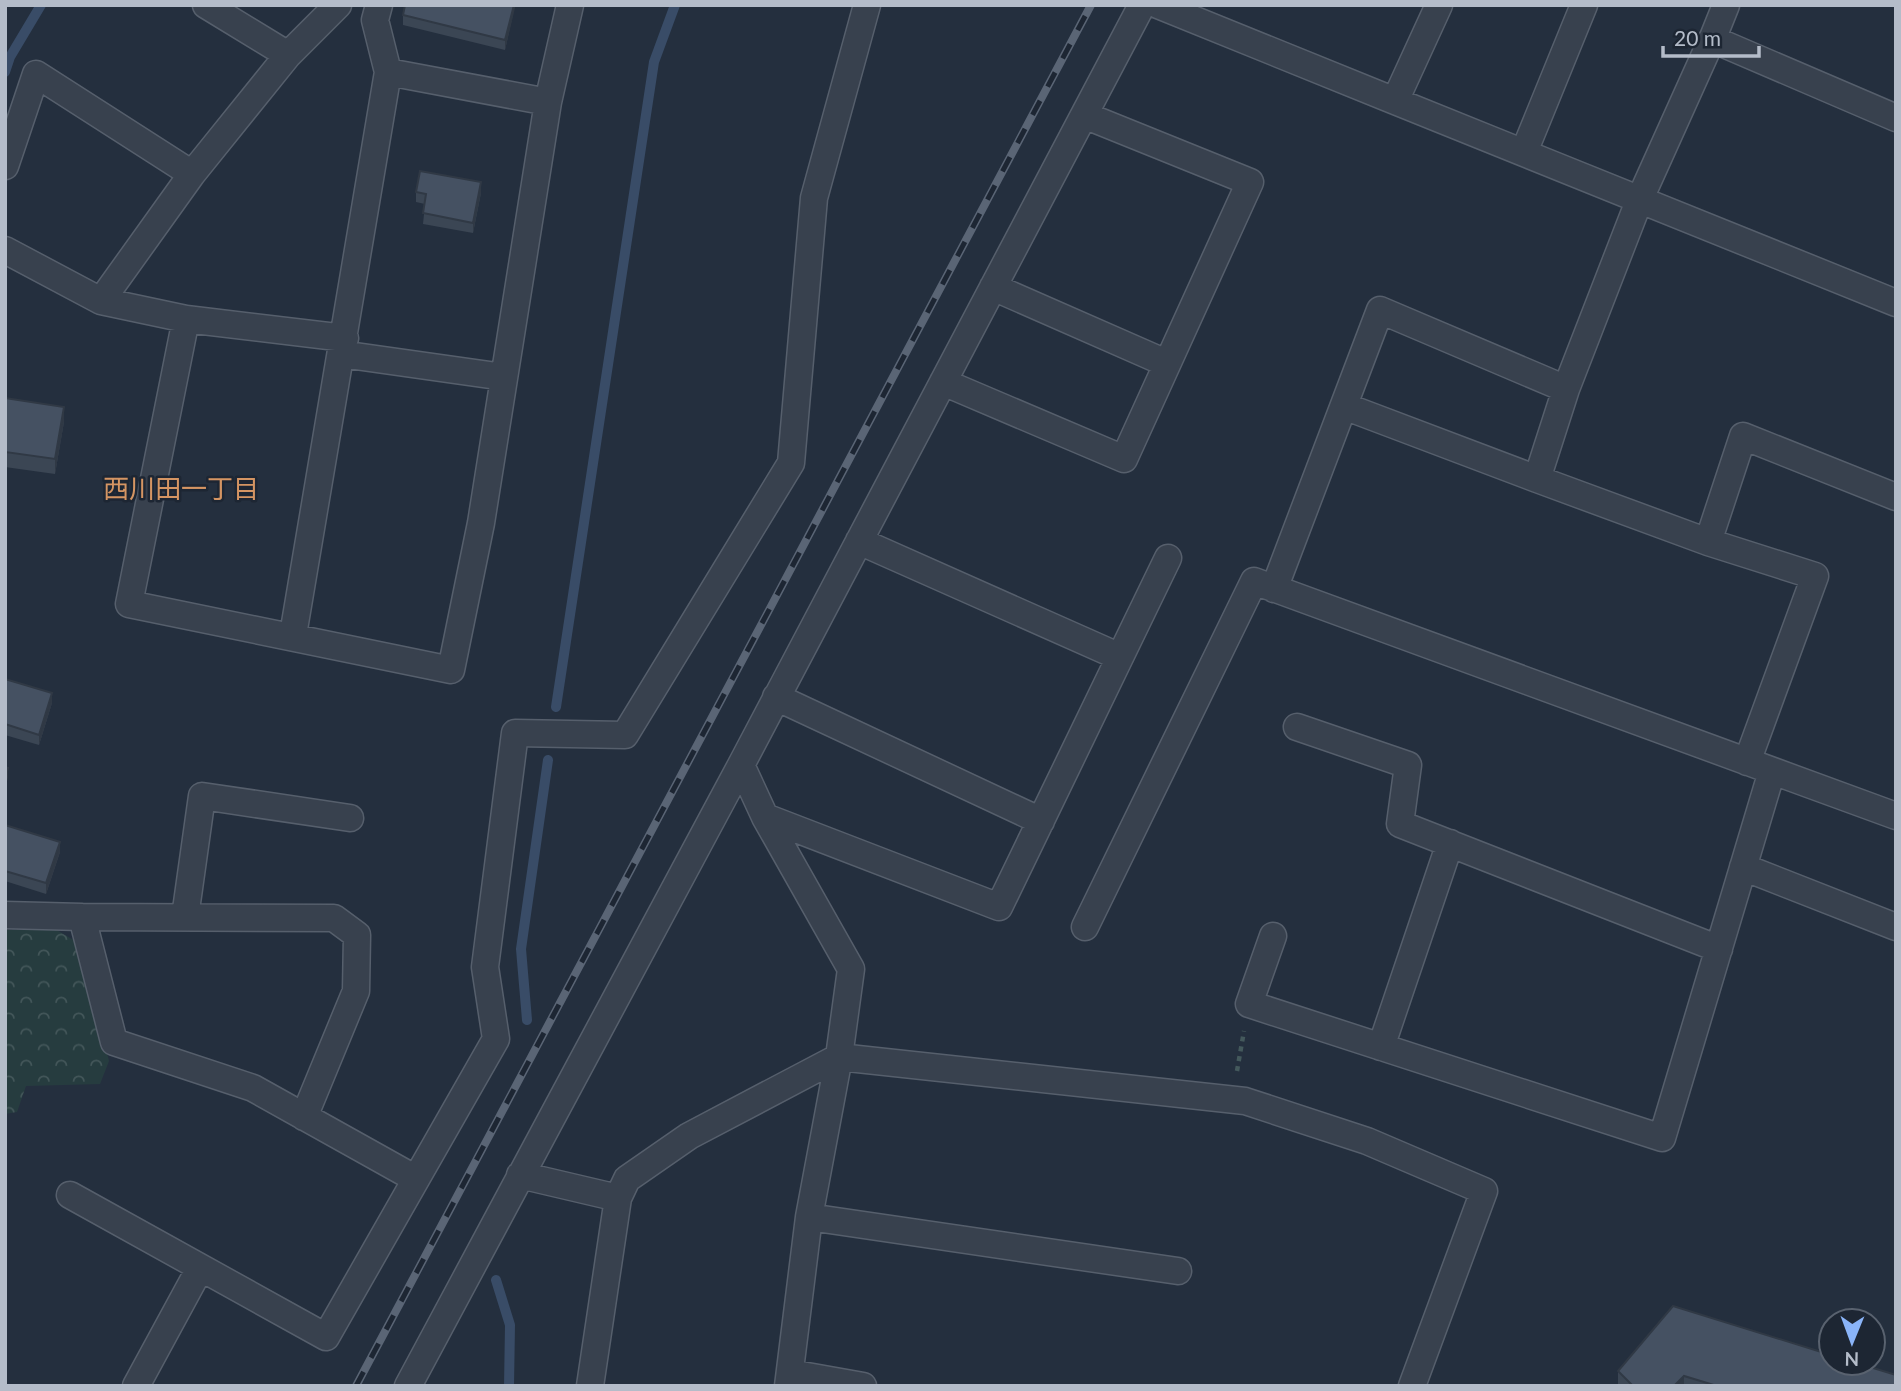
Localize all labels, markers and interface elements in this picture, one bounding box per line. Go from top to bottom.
scale bar [1663,14,1759,58]
text: 20 m [1674,25,1721,50]
district label: 西川田一丁目 [103,472,259,504]
north arrow [1817,1307,1887,1377]
text: N [1844,1348,1859,1371]

